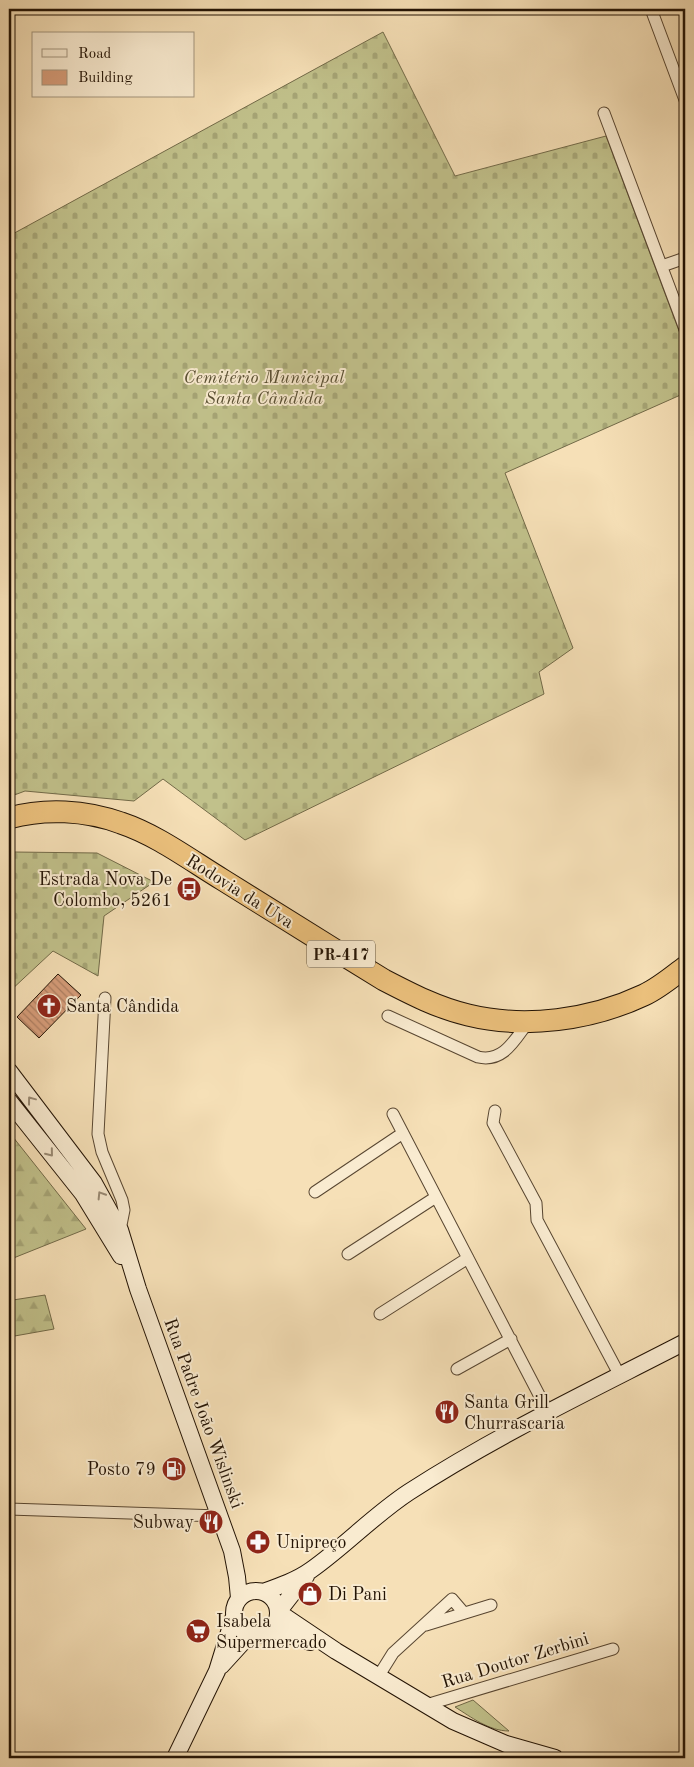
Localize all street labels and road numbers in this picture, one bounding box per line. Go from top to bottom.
street label: Rodovia da Uva [183,852,296,932]
road number: PR-417 [307,941,375,968]
street label: Rua Padre João Wislinski [160,1316,246,1511]
street label: Rua Doutor Zerbini [440,1630,591,1692]

